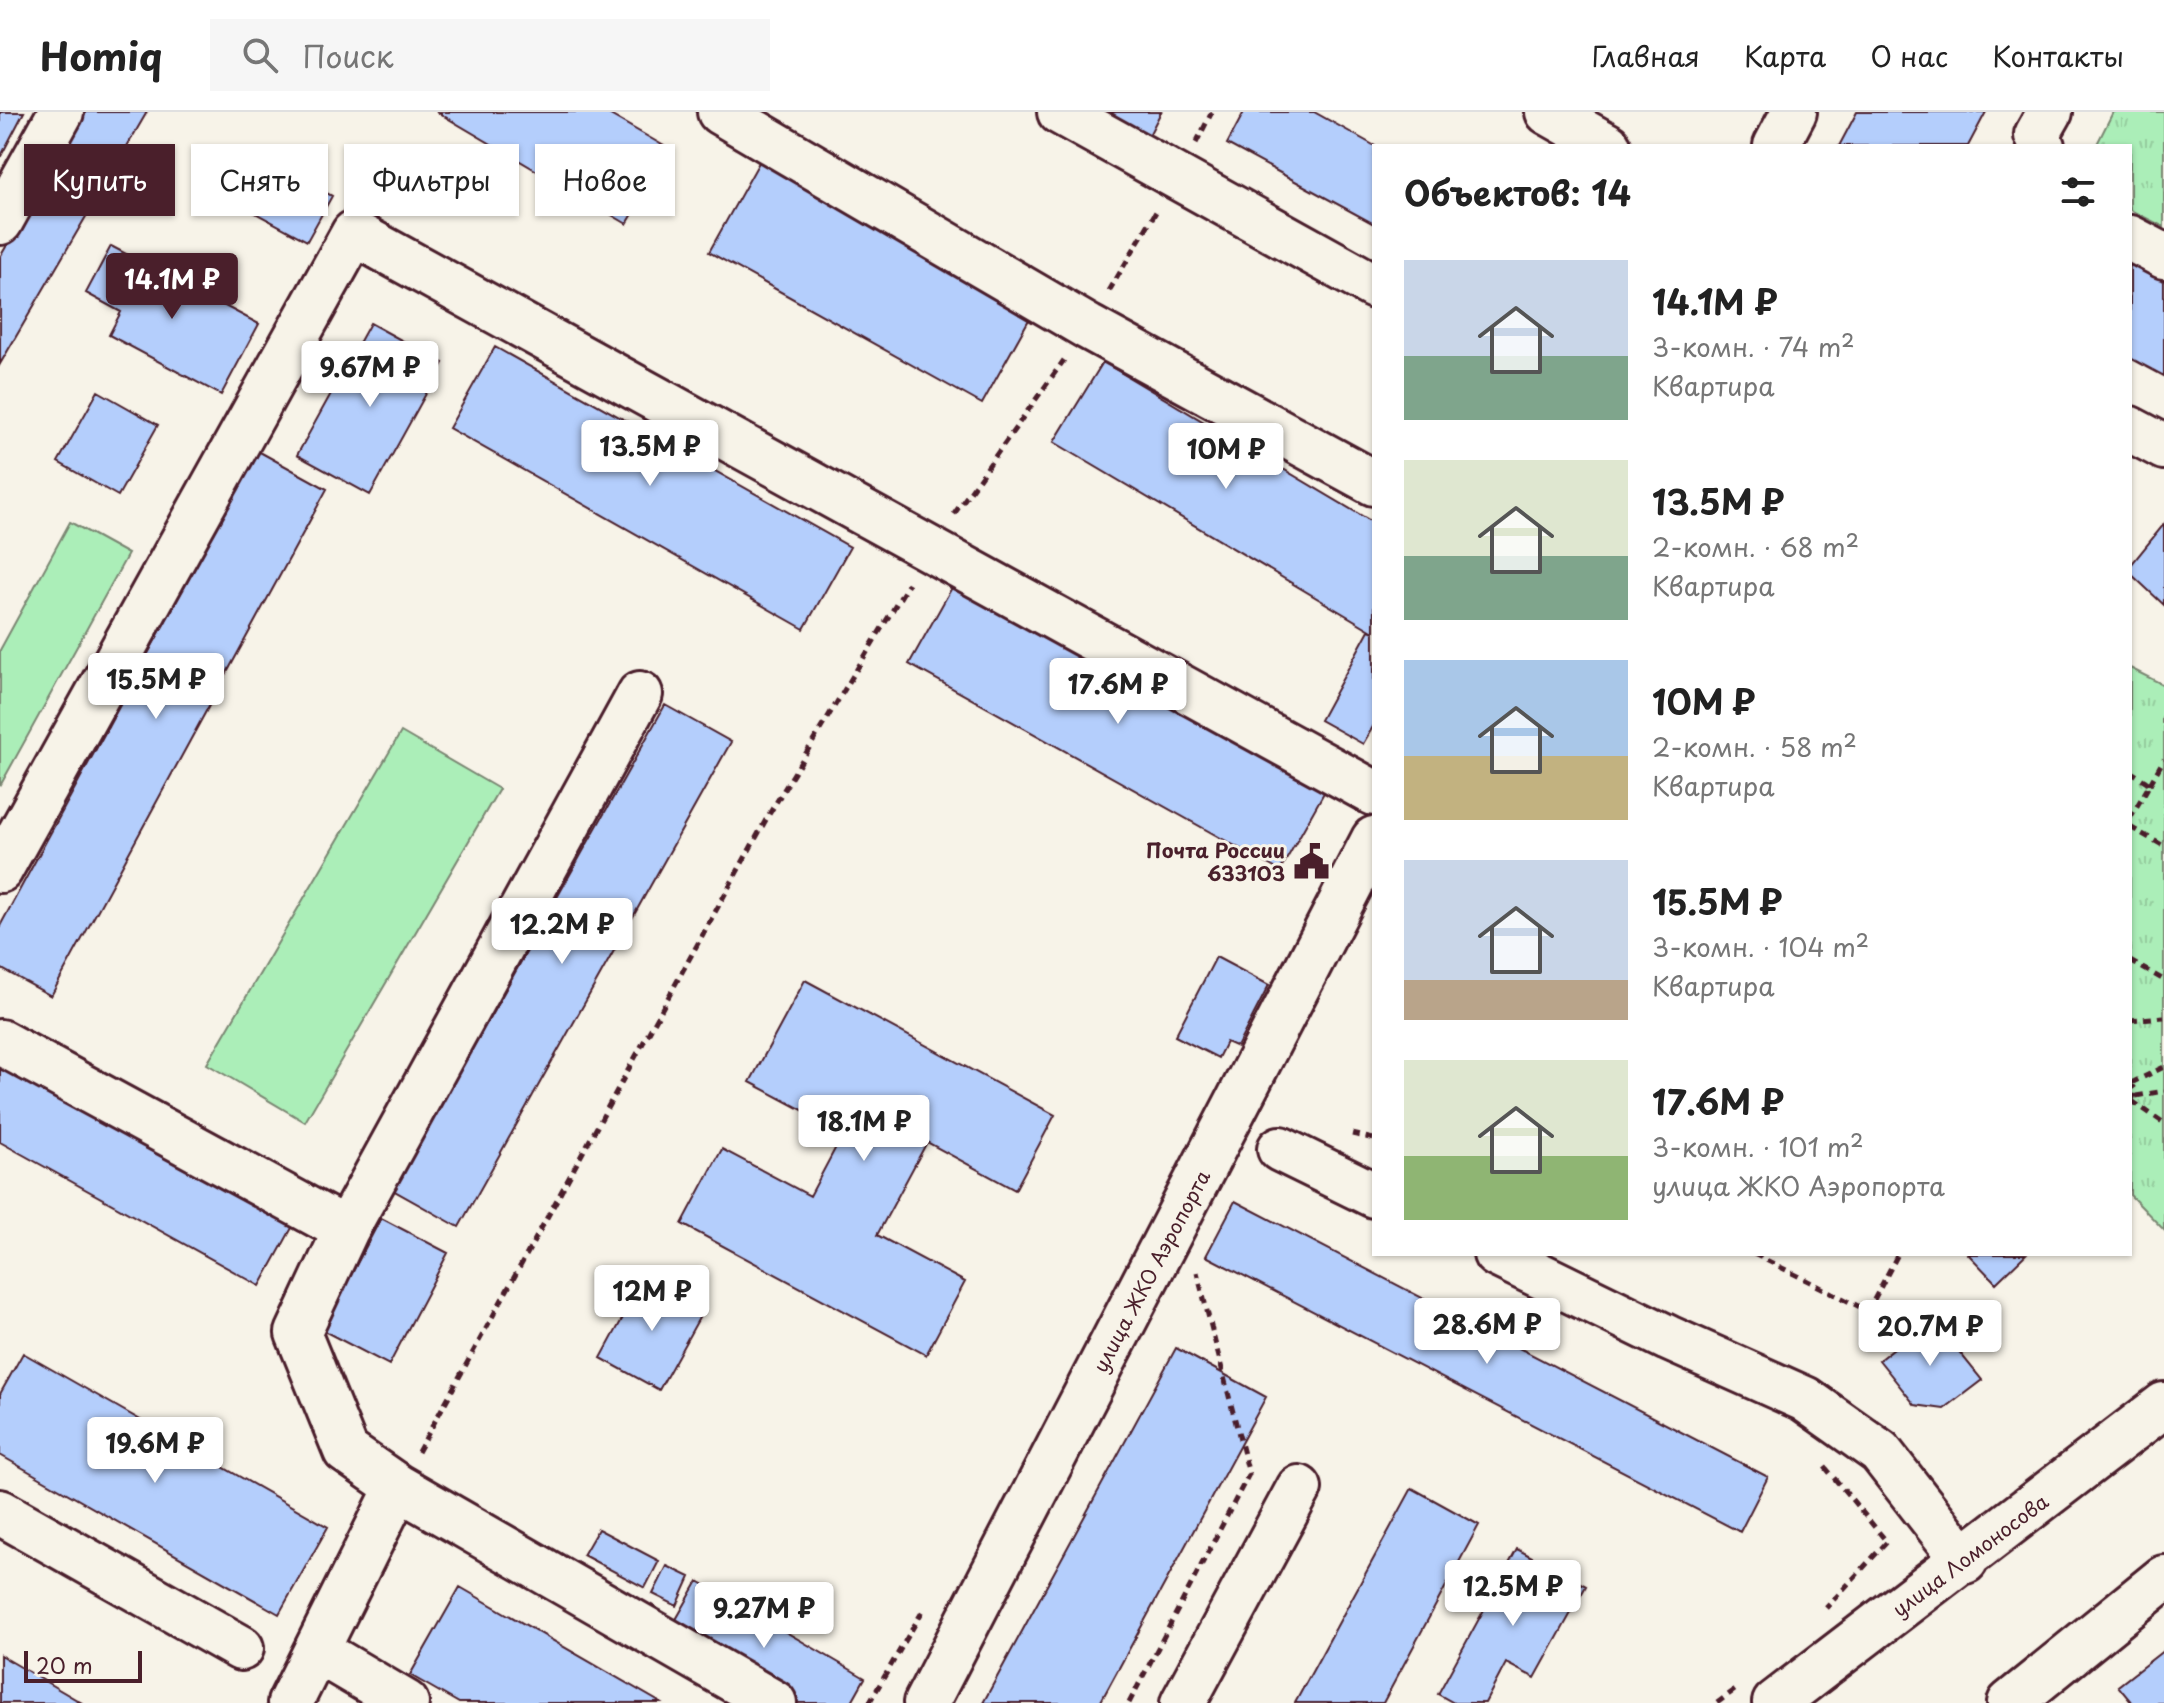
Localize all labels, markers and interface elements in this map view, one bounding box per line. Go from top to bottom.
search box [210,19,770,91]
text: Homiq [40,27,162,84]
icon: search [238,33,282,77]
text: Поиск [302,33,394,78]
text: Главная [1592,34,1700,77]
text: Карта [1744,34,1826,77]
text: О нас [1870,34,1948,77]
text: Контакты [1992,34,2124,77]
chip: Купить [24,144,175,216]
chip: Снять [191,144,328,216]
chip: Фильтры [344,144,519,216]
chip: Новое [535,144,675,216]
text: Объектов: 14 [1404,166,1631,218]
icon: filters [2056,170,2100,214]
pin: 14.1M ₽ [98,253,246,321]
text: 14.1M ₽ [124,259,220,298]
text: 14.1M ₽ [1652,275,1778,327]
icon: home [1468,292,1564,388]
text: 3-комн. · 74 m² [1652,327,1855,366]
pin: 9.67M ₽ [296,341,444,409]
text: 9.67M ₽ [319,347,421,386]
text: Квартира [1652,366,1775,405]
pin: 13.5M ₽ [576,420,724,488]
pin: 10M ₽ [1170,423,1282,491]
text: 13.5M ₽ [599,426,701,465]
text: 10M ₽ [1186,429,1266,468]
text: 13.5M ₽ [1652,475,1784,527]
icon: home [1468,492,1564,588]
text: 2-комн. · 68 m² [1652,527,1859,566]
text: Квартира [1652,566,1775,605]
pin: 15.5M ₽ [82,653,230,721]
pin: 17.6M ₽ [1044,658,1192,726]
text: 15.5M ₽ [106,659,206,698]
text: 17.6M ₽ [1067,664,1169,703]
text: 10M ₽ [1652,675,1755,727]
icon: home [1468,692,1564,788]
text: 2-комн. · 58 m² [1652,727,1857,766]
text: Квартира [1652,766,1775,805]
place label: Почта России 633103 [1146,835,1285,888]
public building icon: Почта России 633103 [1292,843,1330,881]
text: 15.5M ₽ [1652,875,1783,927]
icon: home [1468,892,1564,988]
pin: 12.2M ₽ [488,898,636,966]
text: 12.2M ₽ [510,904,614,943]
text: 3-комн. · 104 m² [1652,927,1869,966]
text: Квартира [1652,966,1775,1005]
text: 17.6M ₽ [1652,1075,1784,1127]
icon: home [1468,1092,1564,1188]
pin: 18.1M ₽ [790,1095,938,1163]
text: 18.1M ₽ [816,1101,912,1140]
text: 3-комн. · 101 m² [1652,1127,1864,1166]
street label: улица ЖКО Аэропорта [1085,1164,1217,1378]
text: улица ЖКО Аэропорта [1652,1166,1945,1205]
pin: 12M ₽ [596,1265,708,1333]
text: 12M ₽ [612,1271,692,1310]
pin: 28.6M ₽ [1413,1298,1561,1366]
pin: 20.7M ₽ [1856,1300,2004,1368]
text: 28.6M ₽ [1432,1304,1542,1343]
text: 20.7M ₽ [1877,1306,1983,1345]
pin: 19.6M ₽ [81,1417,229,1485]
text: 19.6M ₽ [105,1423,205,1462]
street label: улица Ломоносова [1886,1486,2055,1624]
pin: 12.5M ₽ [1439,1560,1587,1628]
text: 12.5M ₽ [1463,1566,1563,1605]
pin: 9.27M ₽ [690,1582,838,1650]
text: 9.27M ₽ [713,1588,815,1627]
scale bar [24,1647,142,1683]
text: 20 m [36,1648,93,1681]

